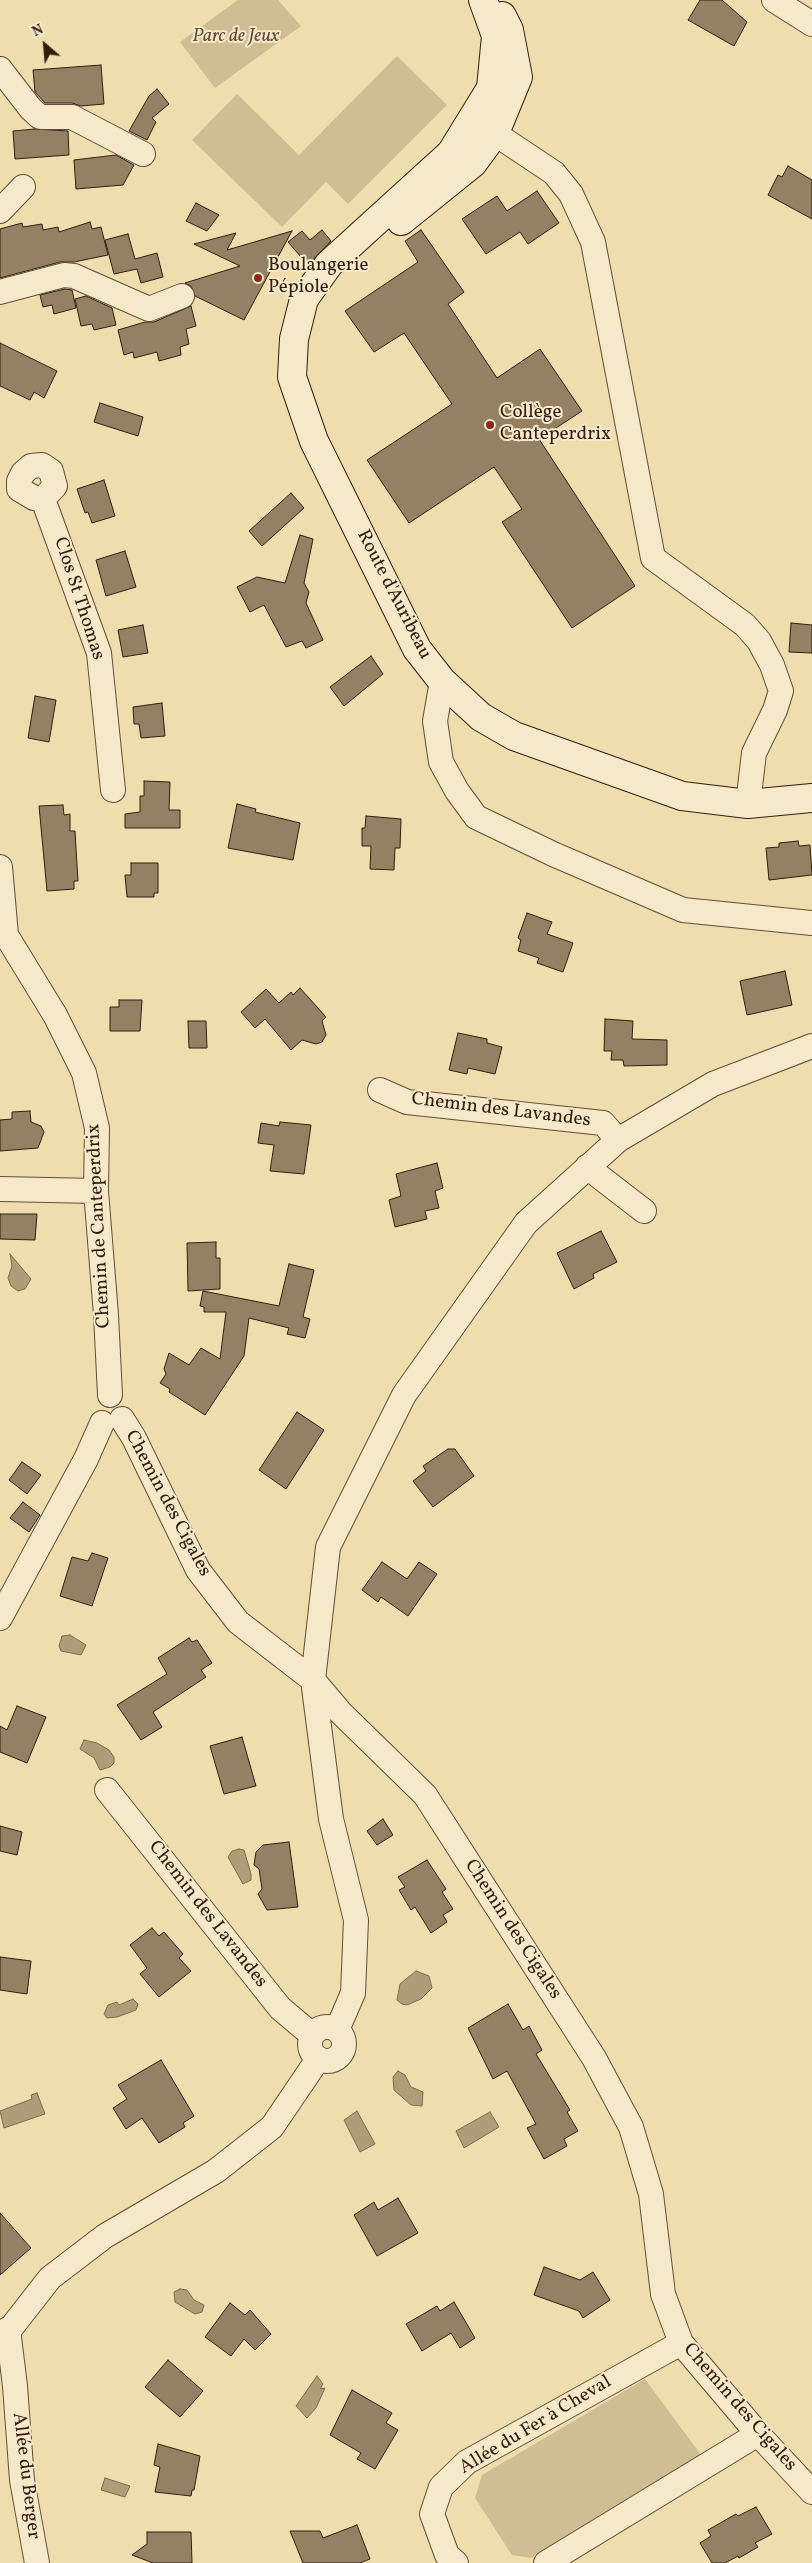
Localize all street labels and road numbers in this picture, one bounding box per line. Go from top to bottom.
street label: Route d'Auribeau [351,526,435,664]
street label: Clos St Thomas [47,535,109,663]
street label: Chemin des Lavandes [410,1089,592,1133]
street label: Chemin de Canteperdrix [83,1123,117,1329]
street label: Chemin des Cigales [119,1427,215,1581]
street label: Chemin des Lavandes [143,1837,271,1993]
street label: Chemin des Cigales [458,1856,566,2004]
street label: Chemin des Cigales [677,2339,801,2477]
street label: Allée du Fer à Cheval [456,2372,616,2480]
street label: Allée du Berger [6,2411,44,2541]

